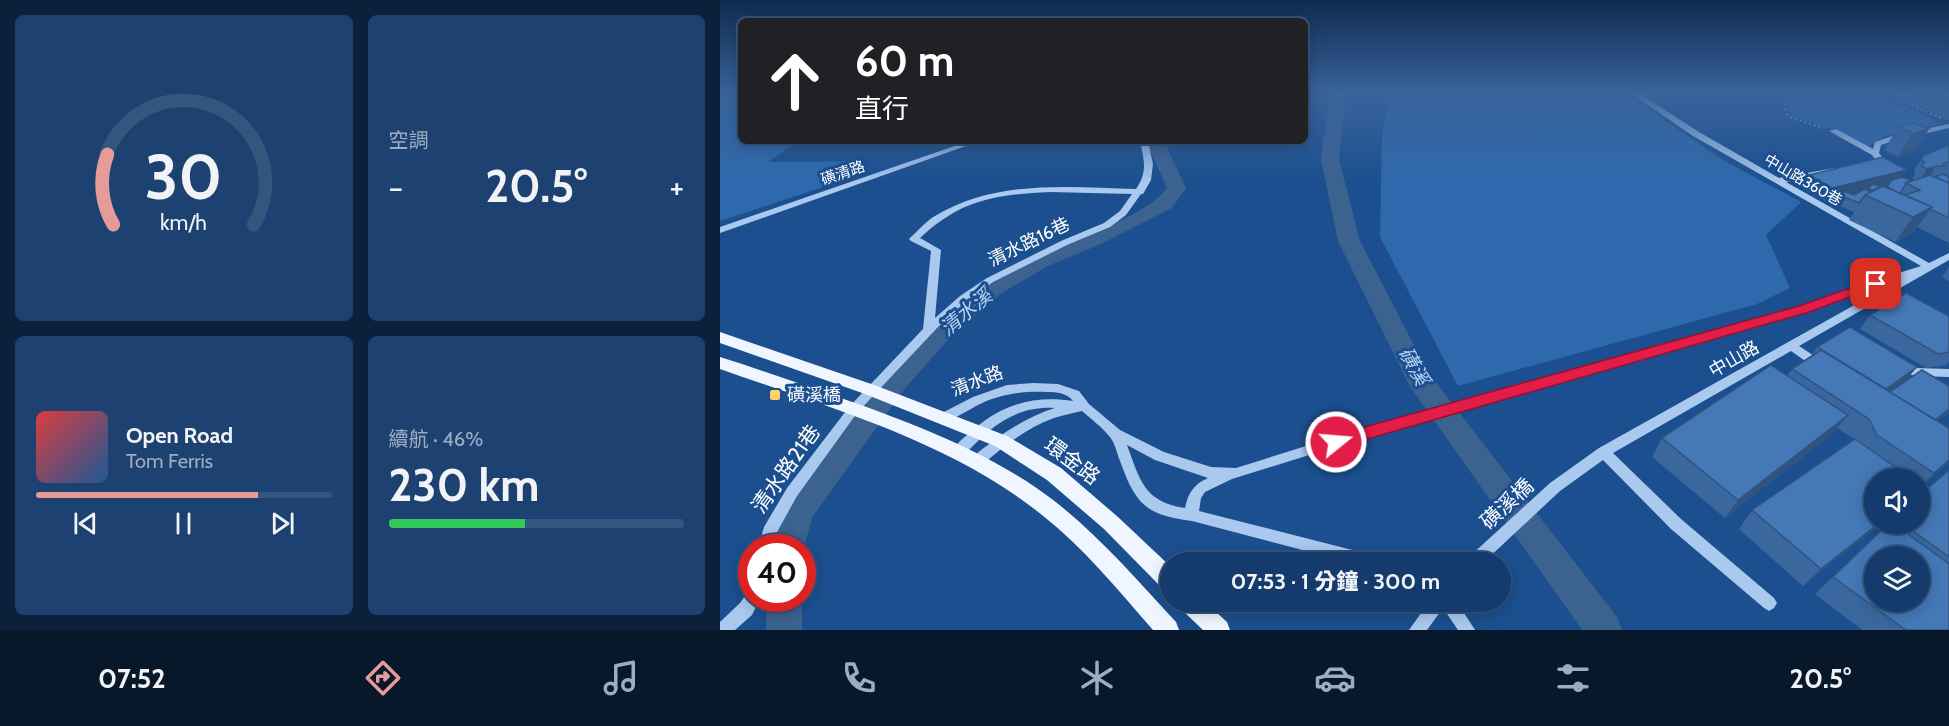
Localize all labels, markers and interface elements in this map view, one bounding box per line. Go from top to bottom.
text: 60 m [855,35,954,87]
icon: ahead [756,42,834,120]
text: 直行 [855,92,909,125]
text: 空調 [389,128,429,152]
text: 30 [145,139,223,215]
street label: 中山路360巷 [1761,150,1845,210]
street label: 磺清路 [819,157,867,189]
text: 20.5° [485,159,587,213]
text: − [389,167,403,207]
text: + [669,167,684,207]
text: km/h [160,209,207,235]
street label: 清水路16巷 [985,213,1073,271]
pin [1850,258,1901,309]
icon: arrive [1859,267,1892,300]
water label: 清水溪 [935,282,999,340]
street label: 中山路 [1705,336,1763,382]
water label: 磺溪 [1394,343,1436,392]
street label: 清水路 [948,361,1006,401]
place label: 磺溪橋 [787,384,841,406]
marker: 磺溪橋 [768,388,782,402]
position arrow [1304,410,1368,474]
street label: 清水路21巷 [746,420,825,518]
text: Open Road [126,422,233,449]
text: 續航 · 46% [389,427,483,451]
street label: 環金路 [1040,432,1105,490]
text: Tom Ferris [126,449,213,473]
text: 230 km [389,458,539,512]
map controls [1864,468,1930,612]
button: sound [1864,468,1930,534]
street label: 磺溪橋 [1475,473,1538,534]
icon: previous [69,507,102,540]
icon: pause [167,507,200,540]
icon: next [266,507,299,540]
speed limit sign: 40 [738,534,816,612]
button: layers [1864,546,1930,612]
text: 07:53 · 1 分鐘 · 300 m [1231,568,1440,595]
icon: directions [362,657,404,699]
icon: music [600,657,642,699]
icon: phone [838,657,880,699]
icon: climate [1076,657,1118,699]
icon: car [1314,657,1356,699]
icon: filters [1552,657,1594,699]
text: 07:52 [98,662,166,695]
text: 20.5° [1790,662,1851,695]

